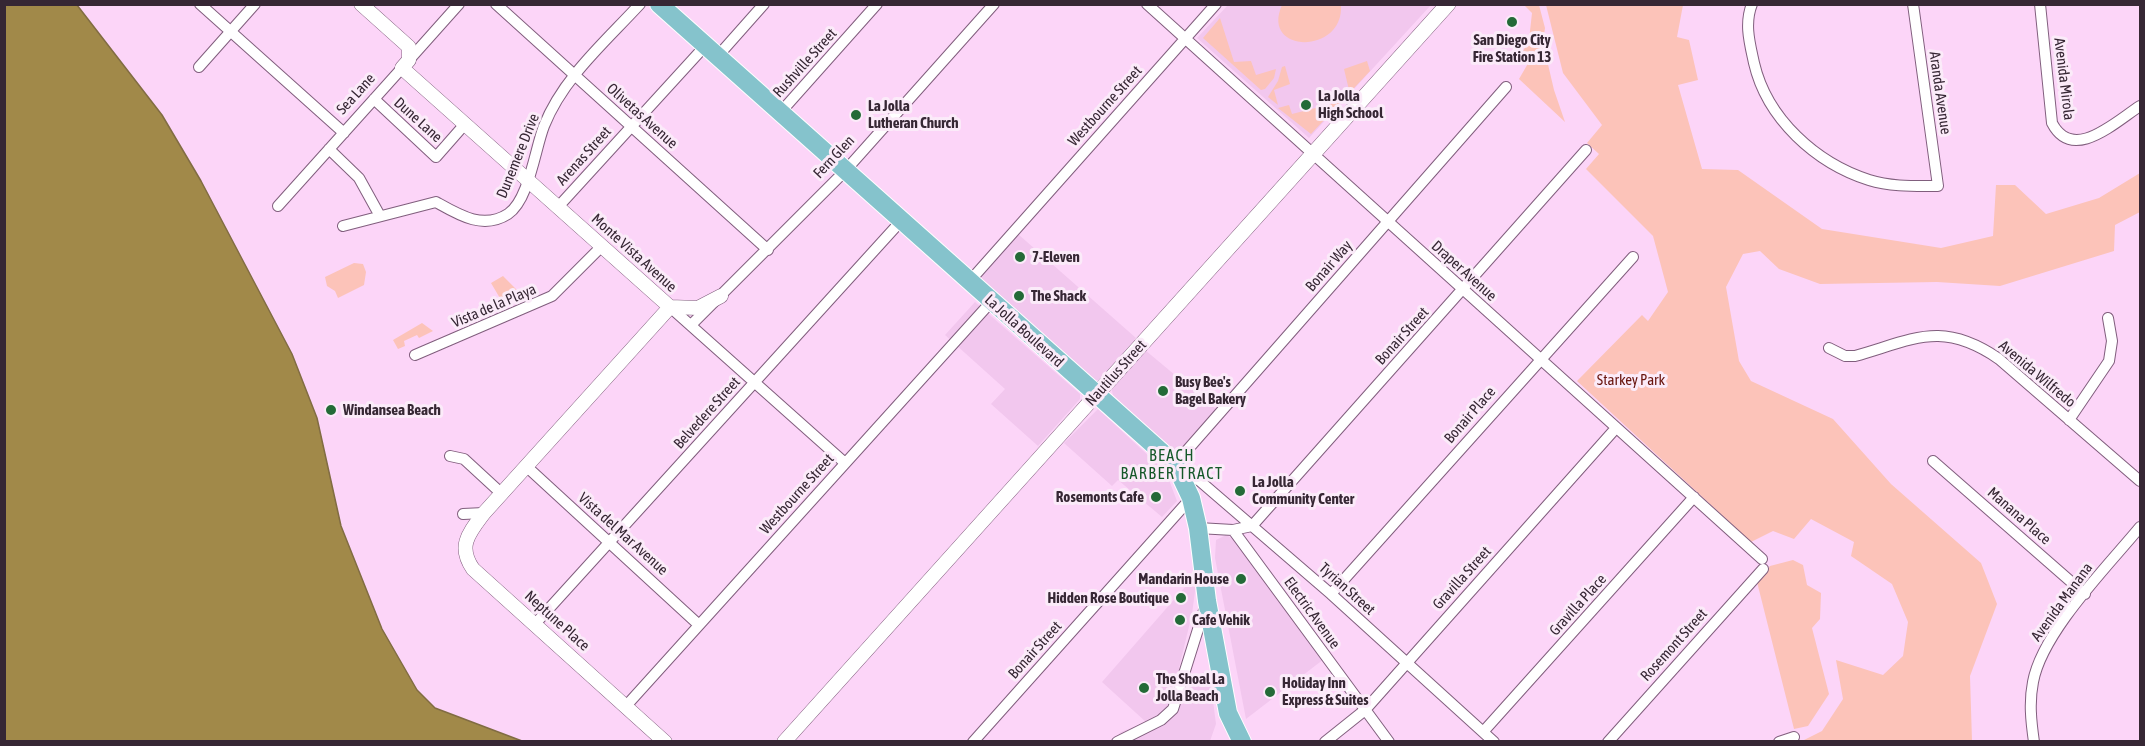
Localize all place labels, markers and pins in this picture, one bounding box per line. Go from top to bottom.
marker: San Diego City Fire Station 13 [1505,15,1519,29]
place label: San Diego City Fire Station 13 [1473,31,1551,66]
place label: La Jolla High School [1318,87,1383,122]
place label: La Jolla Lutheran Church [868,97,958,132]
marker: La Jolla High School [1299,98,1313,112]
marker: La Jolla Lutheran Church [849,108,863,122]
place label: 7-Eleven [1032,248,1080,266]
marker: 7-Eleven [1013,250,1027,264]
place label: The Shack [1031,287,1086,305]
marker: The Shack [1012,289,1026,303]
place label: Busy Bee's Bagel Bakery [1175,373,1246,408]
marker: Busy Bee's Bagel Bakery [1156,384,1170,398]
place label: Windansea Beach [343,401,441,419]
marker: Windansea Beach [324,403,338,417]
place label: La Jolla Community Center [1252,473,1354,508]
marker: La Jolla Community Center [1233,484,1247,498]
place label: Rosemonts Cafe [1056,488,1144,506]
marker: Rosemonts Cafe [1149,490,1163,504]
place label: Mandarin House [1138,570,1229,588]
marker: Mandarin House [1234,572,1248,586]
place label: Hidden Rose Boutique [1047,589,1169,607]
marker: Hidden Rose Boutique [1174,591,1188,605]
place label: Cafe Vehik [1192,611,1250,629]
marker: Cafe Vehik [1173,613,1187,627]
place label: The Shoal La Jolla Beach [1156,670,1225,705]
place label: Holiday Inn Express & Suites [1282,674,1369,709]
marker: The Shoal La Jolla Beach [1137,681,1151,695]
marker: Holiday Inn Express & Suites [1263,685,1277,699]

